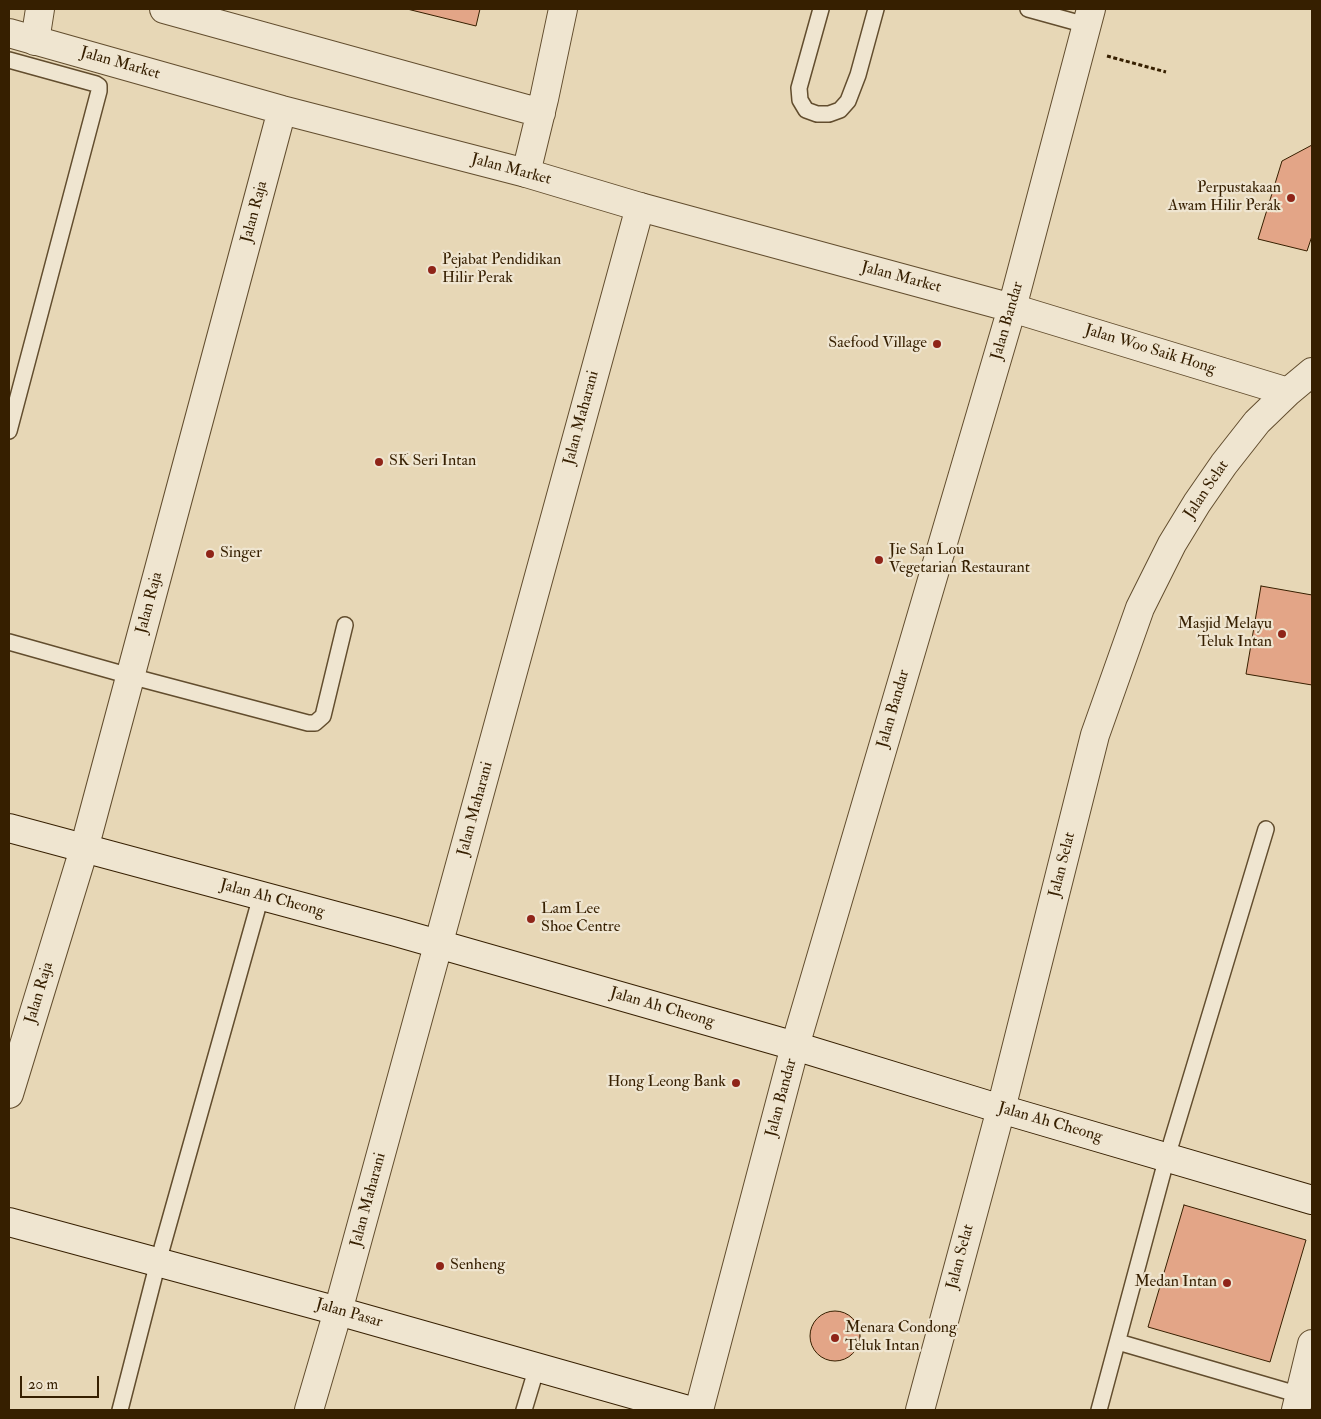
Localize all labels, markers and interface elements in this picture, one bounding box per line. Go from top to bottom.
street label: Jalan Market [78,43,162,85]
street label: Jalan Market [469,150,553,190]
street label: Jalan Raja [238,179,272,245]
place label: Perpustakaan Awam Hilir Perak [1168,179,1281,217]
marker: Perpustakaan Awam Hilir Perak [1285,192,1297,204]
place label: Pejabat Pendidikan Hilir Perak [442,251,561,289]
street label: Jalan Market [859,258,943,298]
marker: Pejabat Pendidikan Hilir Perak [426,264,438,276]
street label: Jalan Bandar [988,280,1028,362]
street label: Jalan Woo Saik Hong [1082,321,1218,379]
place label: Saefood Village [828,334,927,354]
marker: Saefood Village [931,338,943,350]
street label: Jalan Maharani [560,369,604,467]
place label: SK Seri Intan [389,452,476,472]
marker: SK Seri Intan [373,456,385,468]
street label: Jalan Selat [1180,457,1234,523]
place label: Jie San Lou Vegetarian Restaurant [889,541,1030,579]
place label: Singer [220,544,262,564]
marker: Singer [204,548,216,560]
marker: Jie San Lou Vegetarian Restaurant [873,554,885,566]
street label: Jalan Raja [133,570,167,636]
place label: Masjid Melayu Teluk Intan [1178,615,1272,653]
marker: Masjid Melayu Teluk Intan [1276,628,1288,640]
street label: Jalan Bandar [874,668,914,750]
street label: Jalan Maharani [454,760,498,858]
street label: Jalan Selat [1046,830,1080,900]
street label: Jalan Ah Cheong [218,876,326,922]
place label: Lam Lee Shoe Centre [541,900,620,938]
marker: Lam Lee Shoe Centre [525,913,537,925]
street label: Jalan Raja [22,960,58,1026]
street label: Jalan Ah Cheong [608,984,716,1032]
street label: Jalan Bandar [762,1057,802,1139]
place label: Hong Leong Bank [607,1073,726,1093]
marker: Hong Leong Bank [730,1077,742,1089]
street label: Jalan Ah Cheong [996,1099,1104,1147]
street label: Jalan Maharani [347,1151,391,1249]
street label: Jalan Selat [943,1222,979,1292]
place label: Senheng [450,1256,505,1276]
marker: Senheng [434,1260,446,1272]
place label: Medan Intan [1134,1273,1217,1293]
marker: Medan Intan [1221,1277,1233,1289]
street label: Jalan Pasar [313,1295,385,1333]
place label: Menara Condong Teluk Intan [845,1319,957,1357]
marker: Menara Condong Teluk Intan [829,1332,841,1344]
scale bar [22,1366,101,1398]
text: 20 m [28,1375,58,1394]

